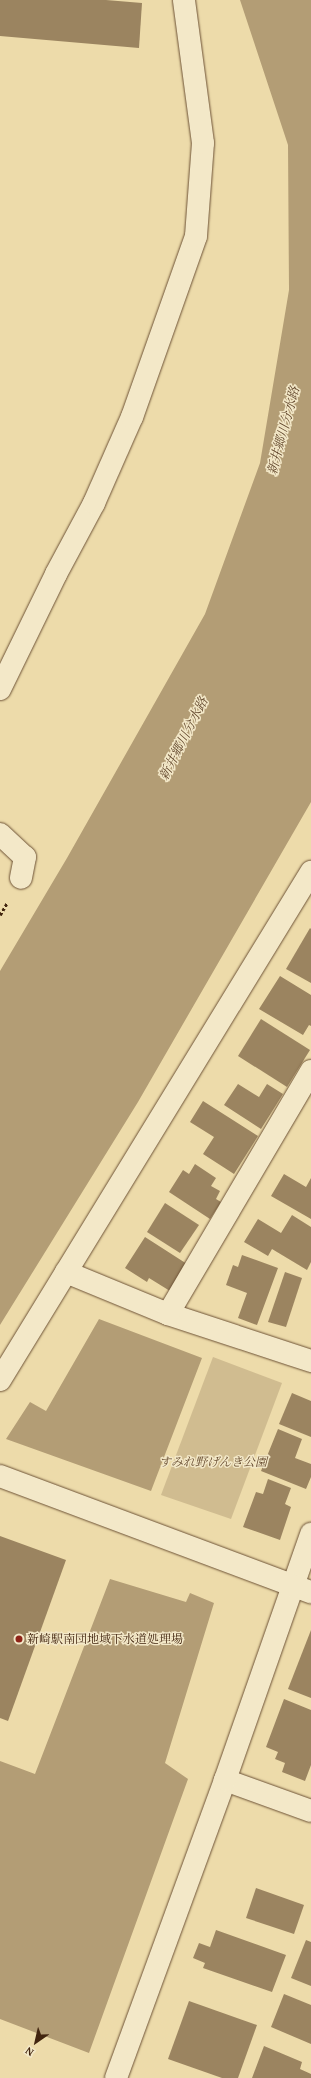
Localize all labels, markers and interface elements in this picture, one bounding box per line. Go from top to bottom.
water label: 新井郷川分水路 [265,385,303,477]
water label: 新井郷川分水路 [156,695,212,783]
park label: すみれ野げんき公園 [159,1455,267,1469]
place label: 新崎駅南団地域下水道処理場 [27,1632,183,1646]
marker: 新崎駅南団地域下水道処理場 [14,1634,24,1644]
north arrow [16,2022,56,2062]
text: N [22,2043,37,2061]

